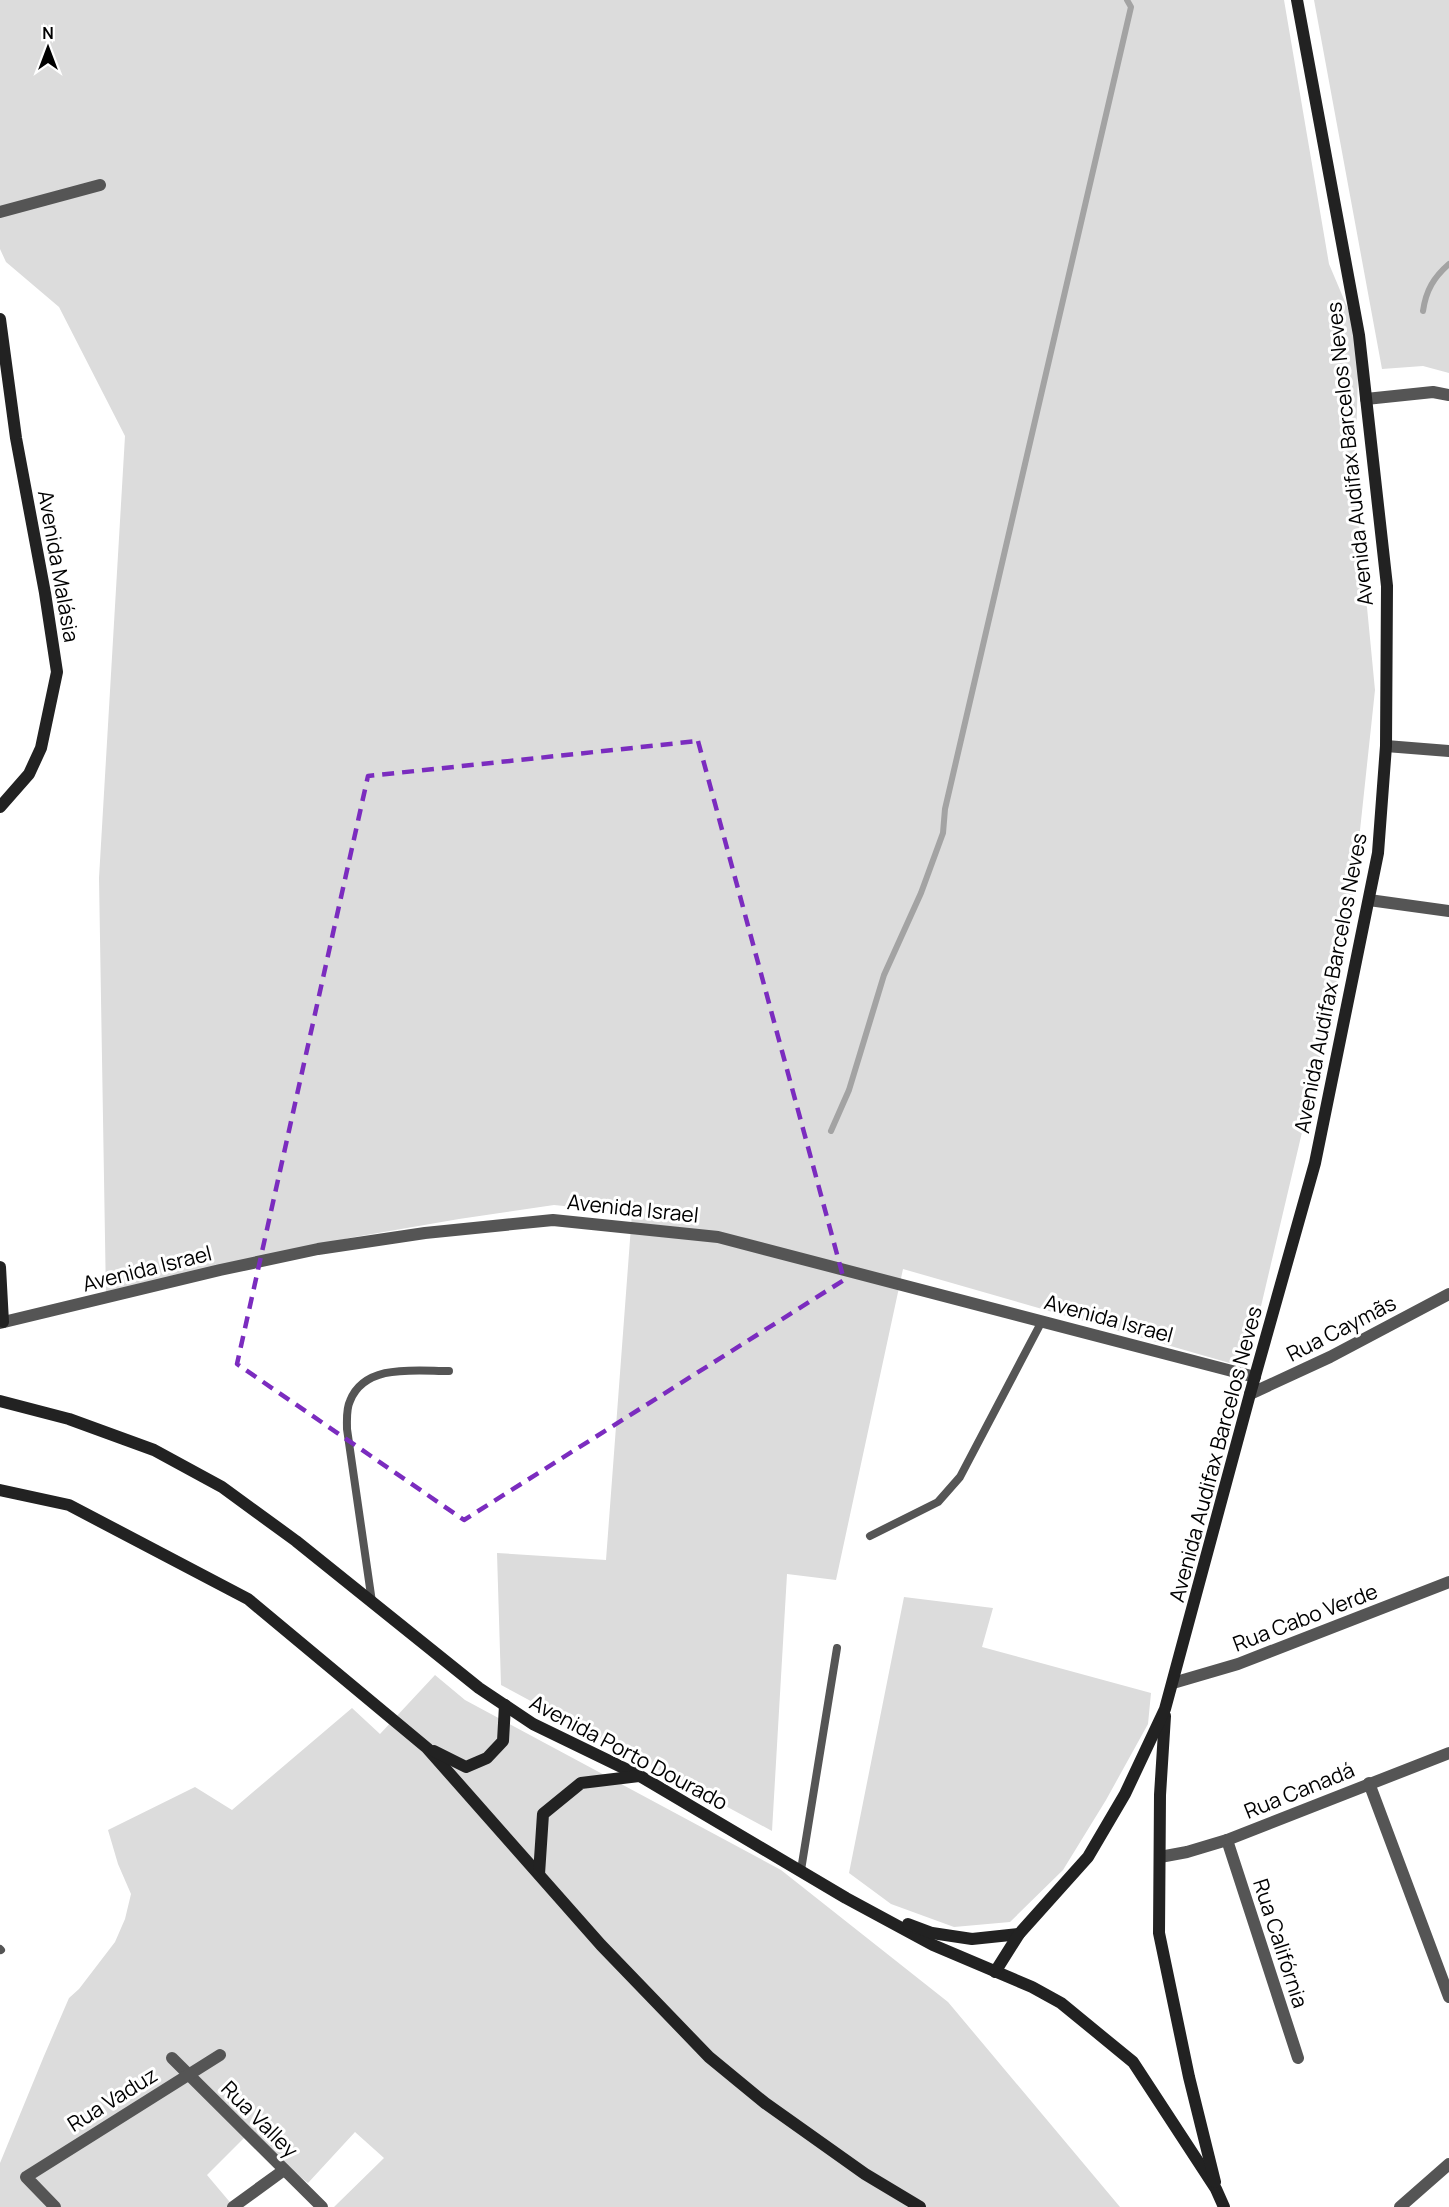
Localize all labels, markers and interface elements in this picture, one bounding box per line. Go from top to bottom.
north arrow [18,18,78,78]
text: N [42,22,54,44]
street label: Avenida Audifax Barcelos Neves [1319,301,1379,607]
street label: Avenida Malásia [32,488,86,644]
street label: Avenida Audifax Barcelos Neves [1287,831,1373,1135]
street label: Avenida Israel [566,1187,700,1229]
street label: Avenida Israel [79,1238,215,1298]
street label: Avenida Israel [1041,1287,1177,1349]
street label: Rua Caymãs [1282,1288,1400,1368]
street label: Avenida Audifax Barcelos Neves [1162,1303,1268,1605]
street label: Rua Cabo Verde [1229,1576,1381,1658]
street label: Avenida Porto Dourado [525,1688,733,1816]
street label: Rua Canadá [1240,1755,1358,1825]
street label: Rua Califórnia [1247,1875,1315,2011]
street label: Rua Vaduz [62,2060,162,2138]
street label: Rua Valley [215,2074,305,2164]

